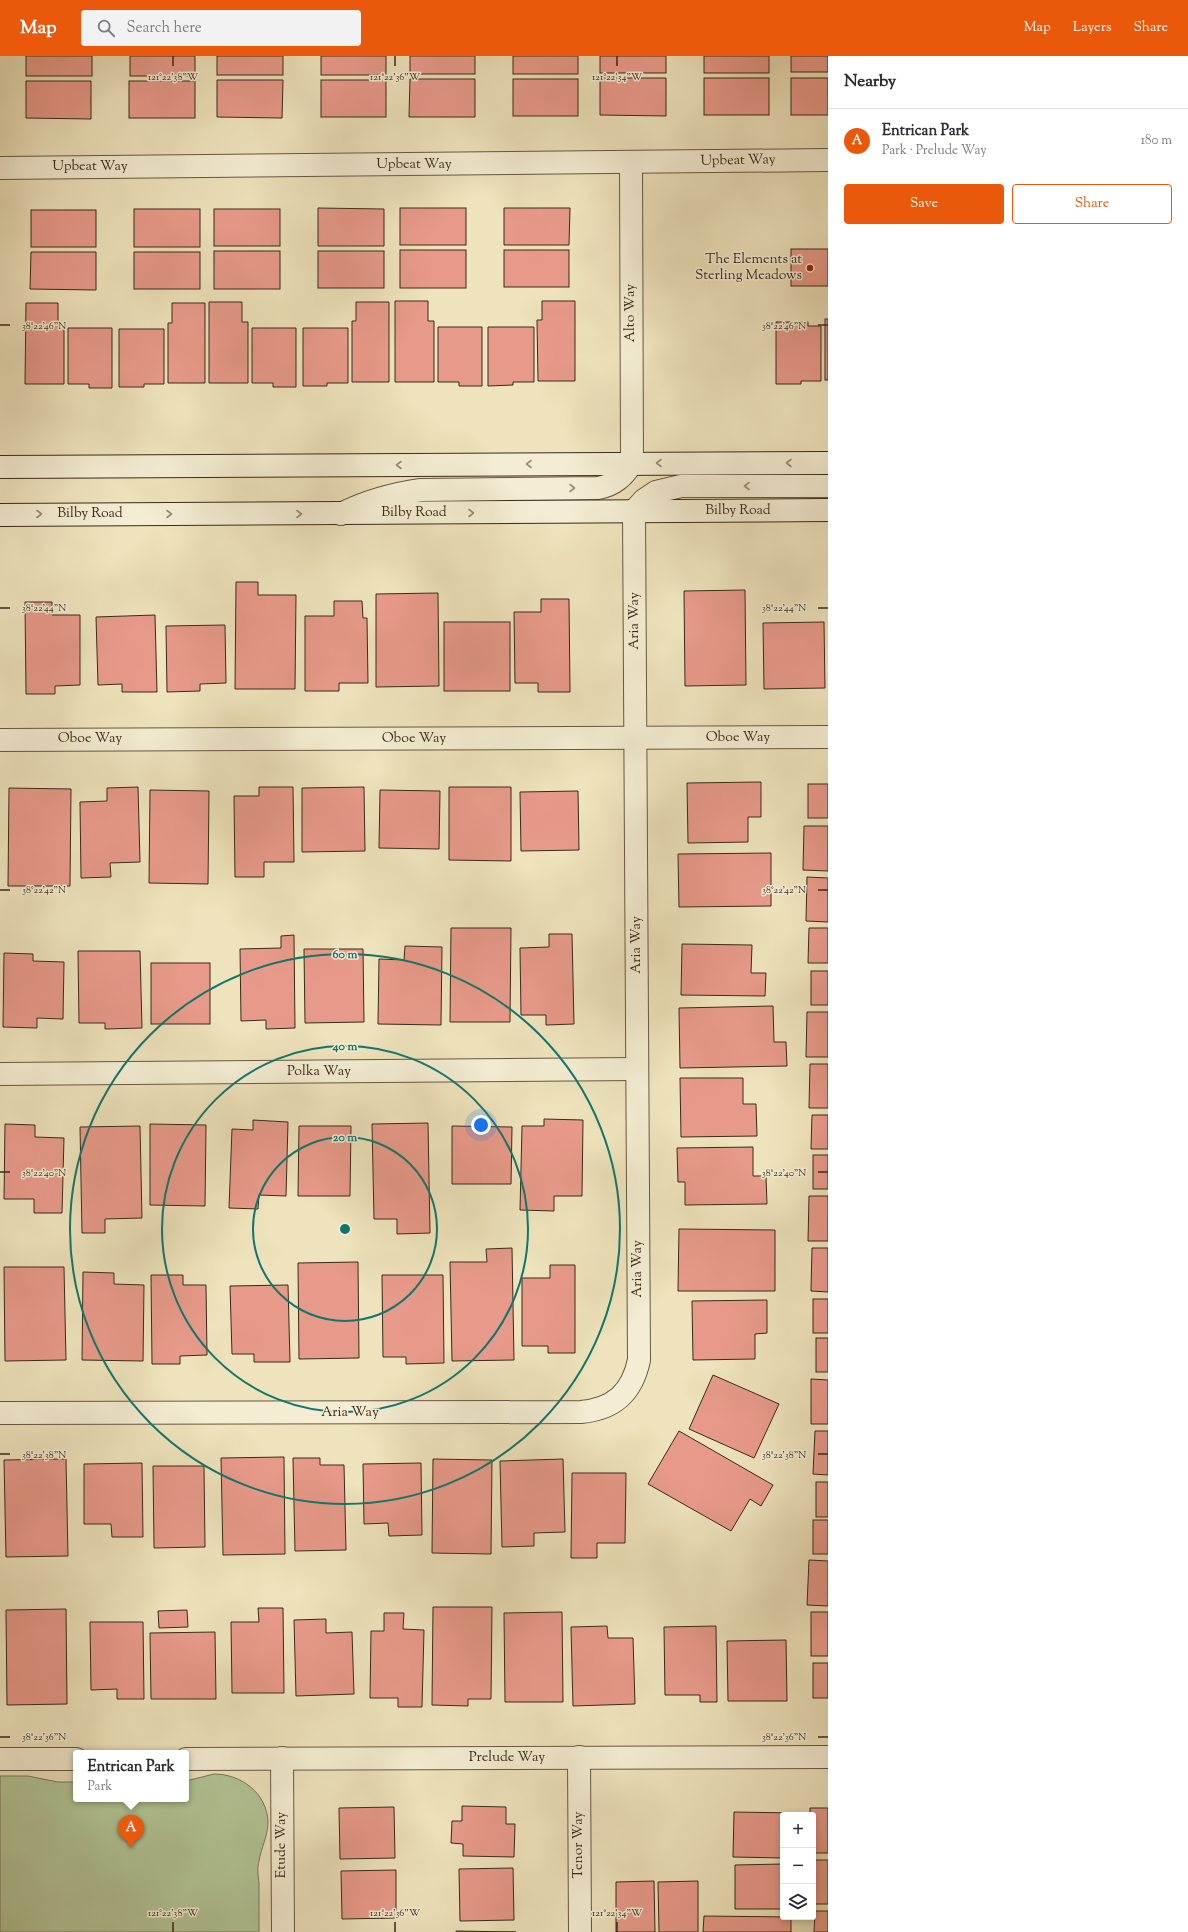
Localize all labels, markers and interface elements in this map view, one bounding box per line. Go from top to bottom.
search box [81,10,361,46]
text: Map [20,15,57,42]
icon: search [95,17,117,39]
text: Search here [127,18,202,39]
text: Map [1024,18,1051,38]
text: Layers [1073,18,1111,38]
text: Share [1133,18,1168,38]
text: 121°22'38"W [148,70,198,85]
text: 121°22'36"W [370,70,420,85]
text: 121°22'34"W [592,70,642,85]
text: Nearby [844,70,896,94]
text: Entrican Park [882,121,969,142]
text: A [852,132,862,150]
text: 180 m [1141,132,1172,150]
text: Park · Prelude Way [882,142,987,160]
street label: Upbeat Way [700,150,776,172]
street label: Upbeat Way [376,155,452,175]
street label: Upbeat Way [52,157,128,177]
button: Save [844,184,1004,224]
button: Share [1012,184,1172,224]
place label: The Elements at Sterling Meadows [695,250,802,286]
marker: The Elements at Sterling Meadows [805,263,815,273]
street label: Alto Way [621,284,641,342]
text: 38°22'46"N [22,319,66,334]
text: 38°22'46"N [762,319,806,334]
one-way arrow [656,459,662,467]
one-way arrow [786,459,792,467]
one-way arrow [526,460,532,468]
one-way arrow [396,461,402,469]
one-way arrow [744,482,750,490]
one-way arrow [569,484,575,492]
street label: Bilby Road [705,501,771,521]
street label: Bilby Road [381,503,447,523]
street label: Bilby Road [57,504,123,524]
one-way arrow [468,509,474,517]
one-way arrow [36,510,42,518]
one-way arrow [166,510,172,518]
one-way arrow [296,510,302,518]
street label: Aria Way [625,592,645,650]
text: 38°22'44"N [22,601,66,616]
text: 38°22'44"N [762,601,806,616]
street label: Oboe Way [706,728,770,748]
street label: Oboe Way [58,729,122,749]
street label: Oboe Way [382,729,446,749]
text: 38°22'42"N [22,883,66,898]
text: 38°22'42"N [762,883,806,898]
street label: Aria Way [627,916,647,974]
text: 60 m [333,946,357,964]
text: 40 m [332,1038,357,1056]
street label: Polka Way [287,1062,351,1082]
your location [471,1115,491,1135]
text: 20 m [333,1129,357,1147]
text: 38°22'40"N [22,1166,66,1181]
text: 38°22'40"N [762,1166,806,1181]
centre of rings [338,1222,352,1236]
street label: Aria Way [628,1240,648,1298]
street label: Aria Way [321,1403,379,1423]
text: 38°22'38"N [22,1448,66,1463]
text: 38°22'38"N [762,1448,806,1463]
text: 38°22'36"N [22,1730,66,1745]
text: 38°22'36"N [762,1730,806,1745]
street label: Prelude Way [469,1748,545,1768]
popup [73,1750,189,1802]
text: Entrican Park [87,1757,175,1778]
text: Park [87,1778,112,1796]
street label: Tenor Way [569,1811,589,1879]
street label: Etude Way [272,1812,292,1878]
map controls [780,1812,816,1920]
button: + [780,1812,816,1848]
pin: A [118,1815,144,1848]
button: − [780,1848,816,1884]
button: layers [780,1884,816,1920]
text: 121°22'38"W [148,1906,198,1921]
text: 121°22'36"W [370,1906,420,1921]
text: 121°22'34"W [592,1906,642,1921]

